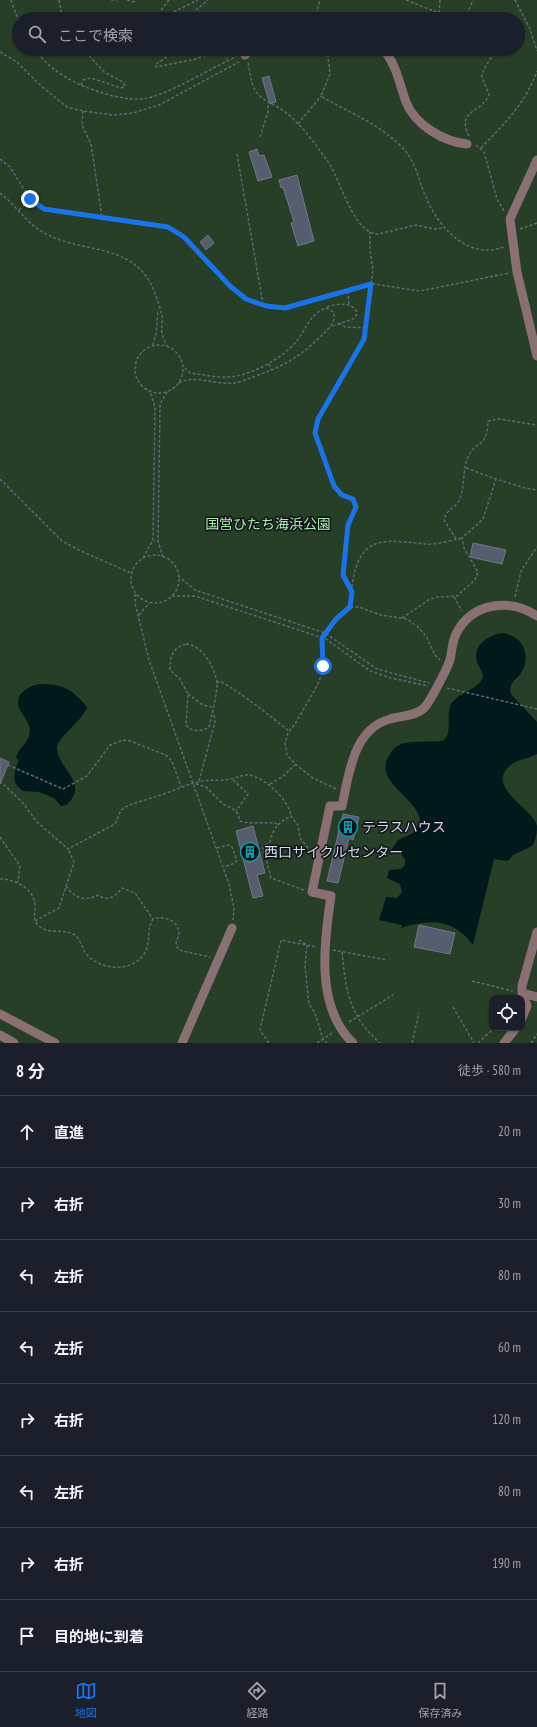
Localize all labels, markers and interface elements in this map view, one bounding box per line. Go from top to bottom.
search box [12,12,525,56]
icon: search [26,23,48,45]
text: ここで検索 [58,26,133,45]
route end [21,190,39,208]
park label: 国営ひたち海浜公園 [205,515,331,533]
route start [314,657,332,675]
building icon: テラスハウス [337,816,359,838]
place label: テラスハウス [362,818,446,836]
building icon: 西口サイクルセンター [239,841,261,863]
place label: 西口サイクルセンター [264,843,403,861]
map controls [489,995,525,1031]
button: locate [489,995,525,1031]
text: 8 分 [16,1060,45,1082]
text: 徒歩 · 580 m [458,1062,521,1079]
icon: ahead [16,1121,38,1143]
text: 直進 [54,1123,84,1142]
text: 20 m [498,1123,521,1140]
icon: right [16,1193,38,1215]
text: 右折 [54,1195,84,1214]
text: 30 m [498,1195,521,1212]
icon: left [16,1265,38,1287]
text: 左折 [54,1267,84,1286]
text: 80 m [498,1267,521,1284]
icon: left [16,1337,38,1359]
text: 左折 [54,1339,84,1358]
text: 60 m [498,1339,521,1356]
icon: right [16,1409,38,1431]
text: 右折 [54,1411,84,1430]
text: 120 m [492,1411,521,1428]
icon: left [16,1481,38,1503]
text: 左折 [54,1483,84,1502]
text: 80 m [498,1483,521,1500]
icon: right [16,1553,38,1575]
text: 右折 [54,1555,84,1574]
text: 190 m [492,1555,521,1572]
icon: arrive [16,1625,38,1647]
text: 目的地に到着 [54,1627,144,1646]
tab: 地図 [75,1680,97,1720]
tab: 経路 [246,1680,268,1720]
tab: 保存済み [418,1680,462,1720]

